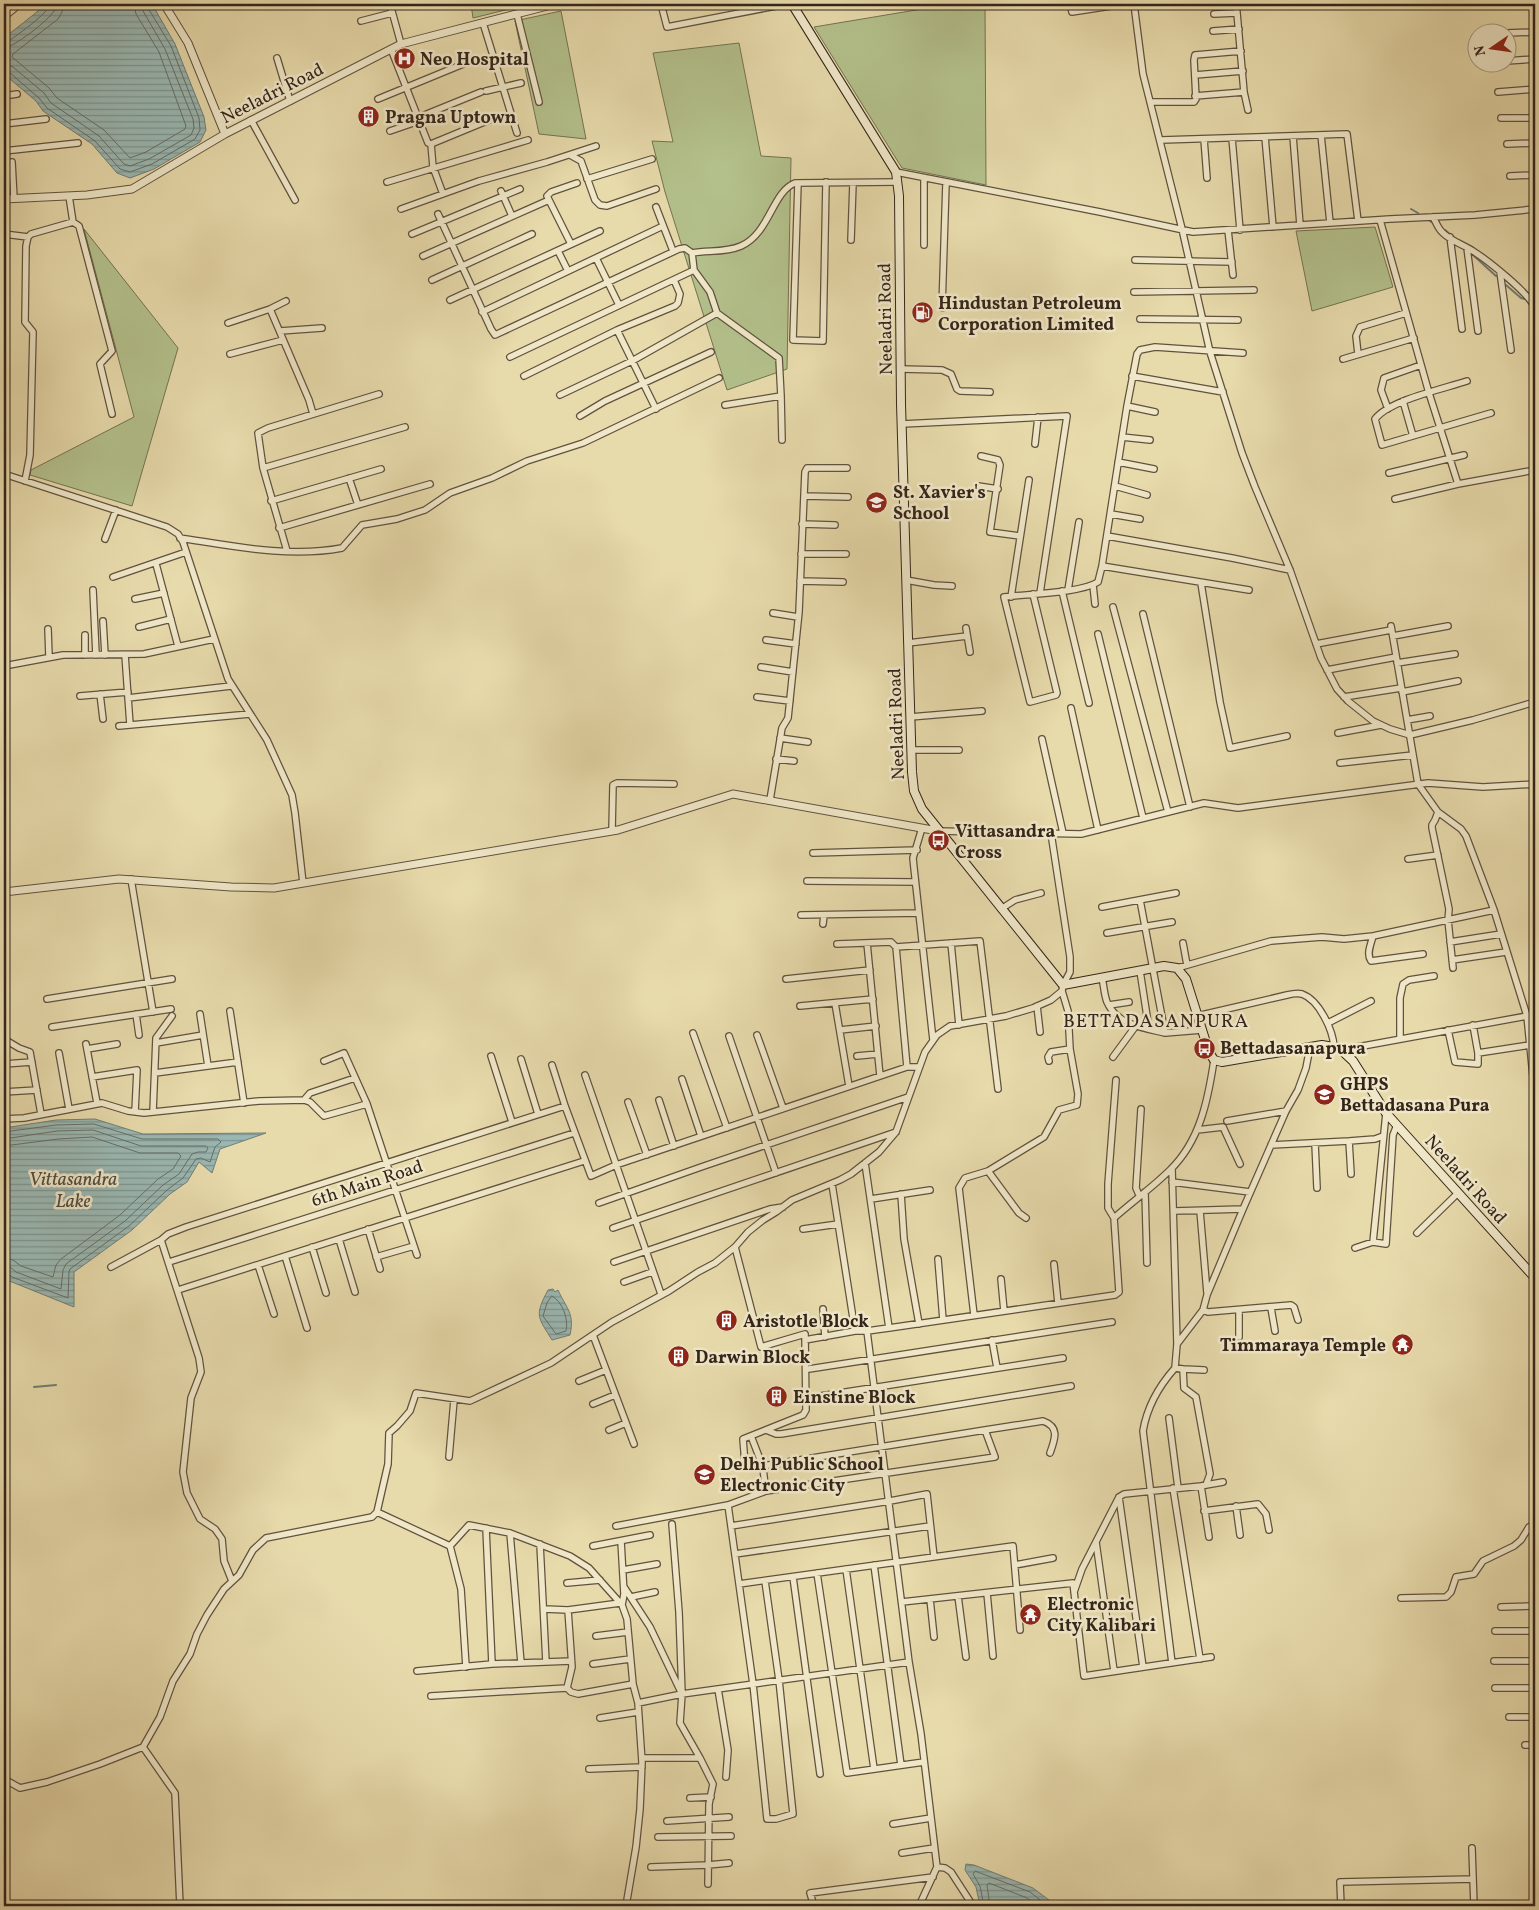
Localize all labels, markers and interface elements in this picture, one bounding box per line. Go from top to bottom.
north arrow [1466,22,1516,72]
text: N [1470,43,1491,58]
hospital icon: Neo Hospital [392,47,416,71]
place label: Neo Hospital [420,48,529,73]
street label: Neeladri Road [217,58,328,131]
building icon: Pragna Uptown [357,105,381,129]
place label: Pragna Uptown [385,106,517,131]
street label: Neeladri Road [873,263,900,375]
place label: Hindustan Petroleum Corporation Limited [938,292,1122,338]
fuel station icon: Hindustan Petroleum Corporation Limited [910,301,934,325]
place label: St. Xavier's School [893,481,986,527]
school or university icon: St. Xavier's School [865,490,889,514]
street label: Neeladri Road [883,667,912,780]
place label: Vittasandra Cross [955,820,1056,866]
bus stop icon: Vittasandra Cross [927,829,951,853]
district label: BETTADASANPURA [1063,1009,1249,1035]
bus stop icon: Bettadasanapura [1192,1036,1216,1060]
place label: Bettadasanapura [1220,1037,1366,1062]
place label: GHPS Bettadasana Pura [1340,1073,1490,1119]
school or university icon: GHPS Bettadasana Pura [1312,1082,1336,1106]
street label: Neeladri Road [1418,1130,1512,1230]
street label: 6th Main Road [308,1155,426,1214]
water label: Vittasandra Lake [29,1167,117,1215]
building icon: Aristotle Block [715,1309,739,1333]
place label: Aristotle Block [743,1310,869,1335]
temple icon: Timmaraya Temple [1390,1333,1414,1357]
place label: Timmaraya Temple [1220,1334,1386,1359]
building icon: Darwin Block [667,1345,691,1369]
place label: Darwin Block [695,1346,810,1371]
building icon: Einstine Block [765,1385,789,1409]
place label: Einstine Block [793,1386,916,1411]
place label: Delhi Public School Electronic City [720,1453,884,1499]
school or university icon: Delhi Public School Electronic City [692,1462,716,1486]
place label: Electronic City Kalibari [1047,1593,1156,1639]
temple icon: Electronic City Kalibari [1019,1602,1043,1626]

